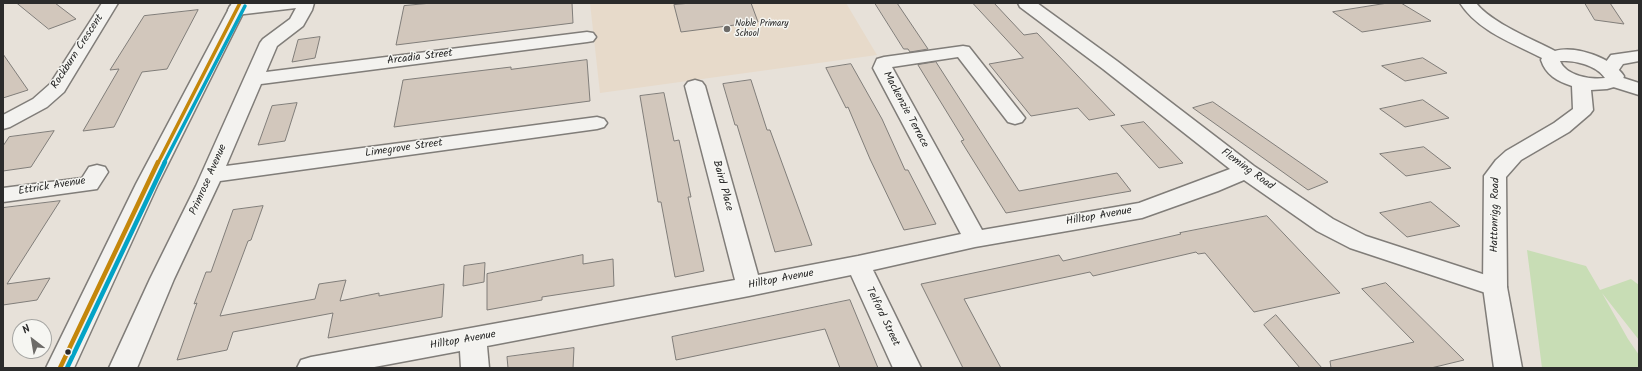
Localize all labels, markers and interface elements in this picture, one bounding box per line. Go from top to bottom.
street label: Rockburn Crescent [49,12,107,92]
place label: Noble Primary School [735,19,788,40]
marker: Noble Primary School [722,24,732,34]
street label: Arcadia Street [386,47,454,69]
street label: Mackenzie Terrace [879,70,931,150]
street label: Limegrove Street [364,137,444,161]
street label: Primrose Avenue [188,143,230,217]
street label: Fleming Road [1218,146,1276,194]
street label: Baird Place [709,159,735,213]
street label: Ettrick Avenue [17,175,87,199]
street label: Hattonrigg Road [1489,177,1503,253]
street label: Hilltop Avenue [1065,205,1133,229]
street label: Hilltop Avenue [747,267,815,293]
street label: Telford Street [862,285,902,349]
north arrow [12,319,52,359]
text: N [19,320,34,339]
street label: Hilltop Avenue [429,329,497,353]
unlabelled marker [63,347,73,357]

